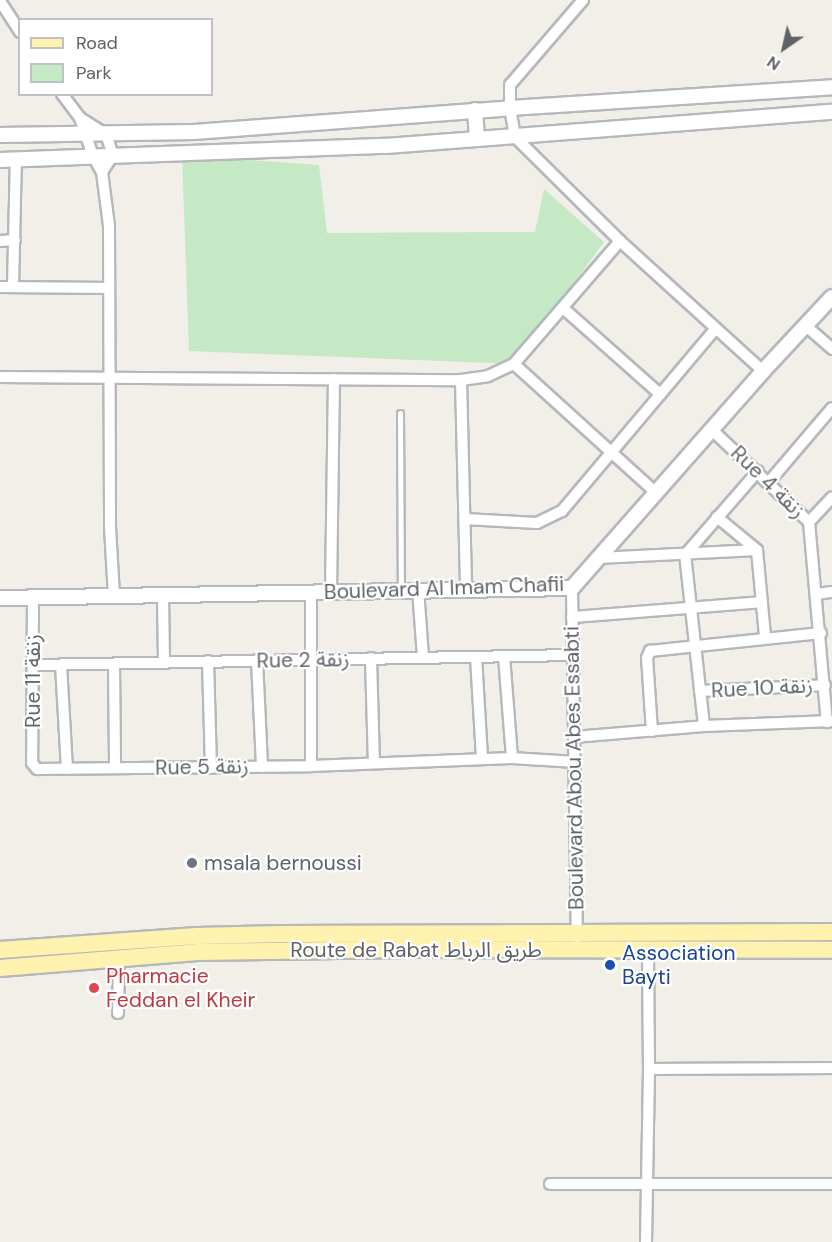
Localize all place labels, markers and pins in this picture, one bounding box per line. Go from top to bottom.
place label: msala bernoussi [204,850,362,876]
marker: msala bernoussi [185,856,199,870]
place label: Association Bayti [622,940,735,990]
marker: Association Bayti [603,958,617,972]
place label: Pharmacie Feddan el Kheir [106,963,255,1013]
marker: Pharmacie Feddan el Kheir [87,981,101,995]

